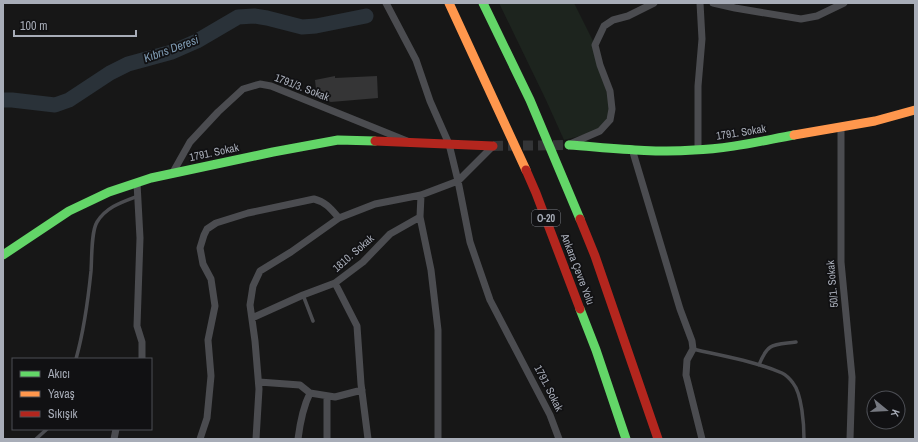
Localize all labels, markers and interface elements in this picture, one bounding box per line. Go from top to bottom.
scale bar [14,12,136,38]
text: 100 m [20,18,47,34]
water label: Kıbrıs Deresi [141,32,201,66]
street label: 1791/3. Sokak [273,70,332,104]
street label: 1791. Sokak [715,121,767,143]
street label: 1791. Sokak [188,140,240,164]
road number: O-20 [532,210,560,226]
street label: 1810. Sokak [329,231,377,275]
street label: Ankara Çevre Yolu [558,231,598,306]
street label: 50/1. Sokak [823,259,841,308]
legend [12,358,152,430]
street label: 1791. Sokak [531,362,567,414]
text: Akıcı [47,366,70,382]
text: Yavaş [48,386,75,402]
north arrow [866,390,906,430]
text: Sıkışık [48,406,78,422]
text: K [888,408,903,419]

